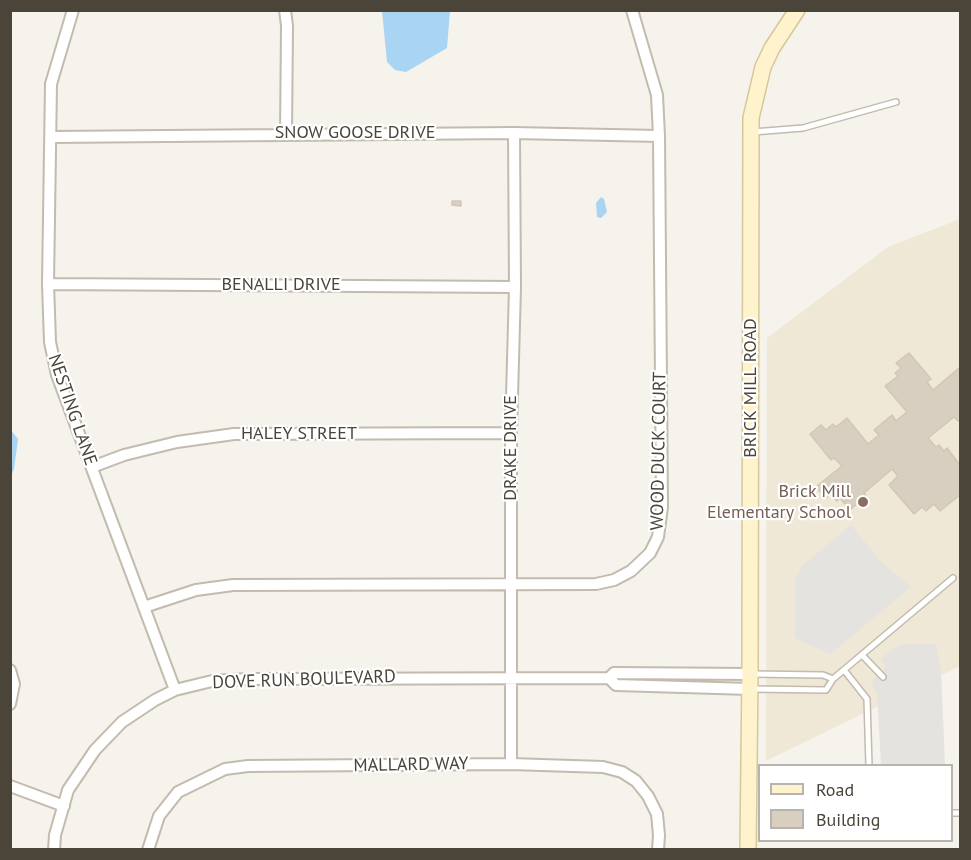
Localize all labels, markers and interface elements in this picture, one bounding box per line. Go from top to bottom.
street label: SNOW GOOSE DRIVE [275,122,435,144]
street label: BENALLI DRIVE [221,274,341,296]
street label: BRICK MILL ROAD [740,318,762,458]
street label: NESTING LANE [43,352,101,468]
street label: WOOD DUCK COURT [647,371,671,531]
street label: DRAKE DRIVE [500,395,522,501]
street label: HALEY STREET [241,423,357,445]
place label: Brick Mill Elementary School [707,481,851,524]
marker: Brick Mill Elementary School [856,495,870,509]
street label: DOVE RUN BOULEVARD [212,666,396,694]
street label: MALLARD WAY [353,753,469,777]
legend [758,764,953,842]
text: Road [816,778,854,801]
text: Building [816,808,880,831]

